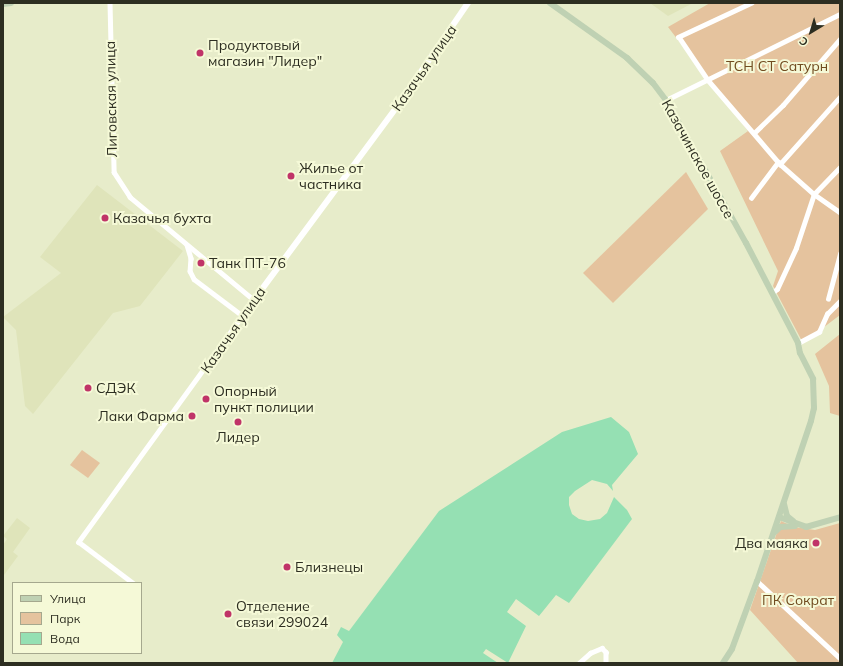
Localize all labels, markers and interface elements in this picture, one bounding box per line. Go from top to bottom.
north arrow [791,12,831,52]
street label: Казачья улица [388,22,460,114]
text: С [796,34,811,49]
place label: Продуктовый магазин "Лидер" [208,37,322,70]
street label: Лиговская улица [102,41,120,157]
marker: Продуктовый магазин "Лидер" [195,48,205,58]
park label: ТСН СТ Сатурн [726,58,828,74]
street label: Казачинское шоссе [658,97,738,221]
place label: Жилье от частника [299,160,363,192]
marker: Жилье от частника [286,171,296,181]
place label: Казачья бухта [113,210,212,226]
marker: Казачья бухта [100,213,110,223]
place label: Танк ПТ-76 [209,255,286,271]
marker: Танк ПТ-76 [196,258,206,268]
street label: Казачья улица [197,284,269,376]
place label: СДЭК [96,380,136,396]
marker: СДЭК [83,383,93,393]
place label: Опорный пункт полиции [214,383,314,416]
marker: Опорный пункт полиции [201,394,211,404]
place label: Лаки Фарма [98,408,184,424]
marker: Лаки Фарма [187,411,197,421]
marker: Лидер [233,417,243,427]
place label: Лидер [216,429,260,445]
place label: Два маяка [735,535,808,551]
marker: Два маяка [811,538,821,548]
place label: Близнецы [295,559,363,575]
marker: Близнецы [282,562,292,572]
legend [12,582,142,654]
text: Улица [50,591,86,606]
park label: ПК Сократ [762,592,834,608]
place label: Отделение связи 299024 [236,598,328,630]
marker: Отделение связи 299024 [223,609,233,619]
text: Парк [50,611,80,626]
text: Вода [50,631,80,646]

